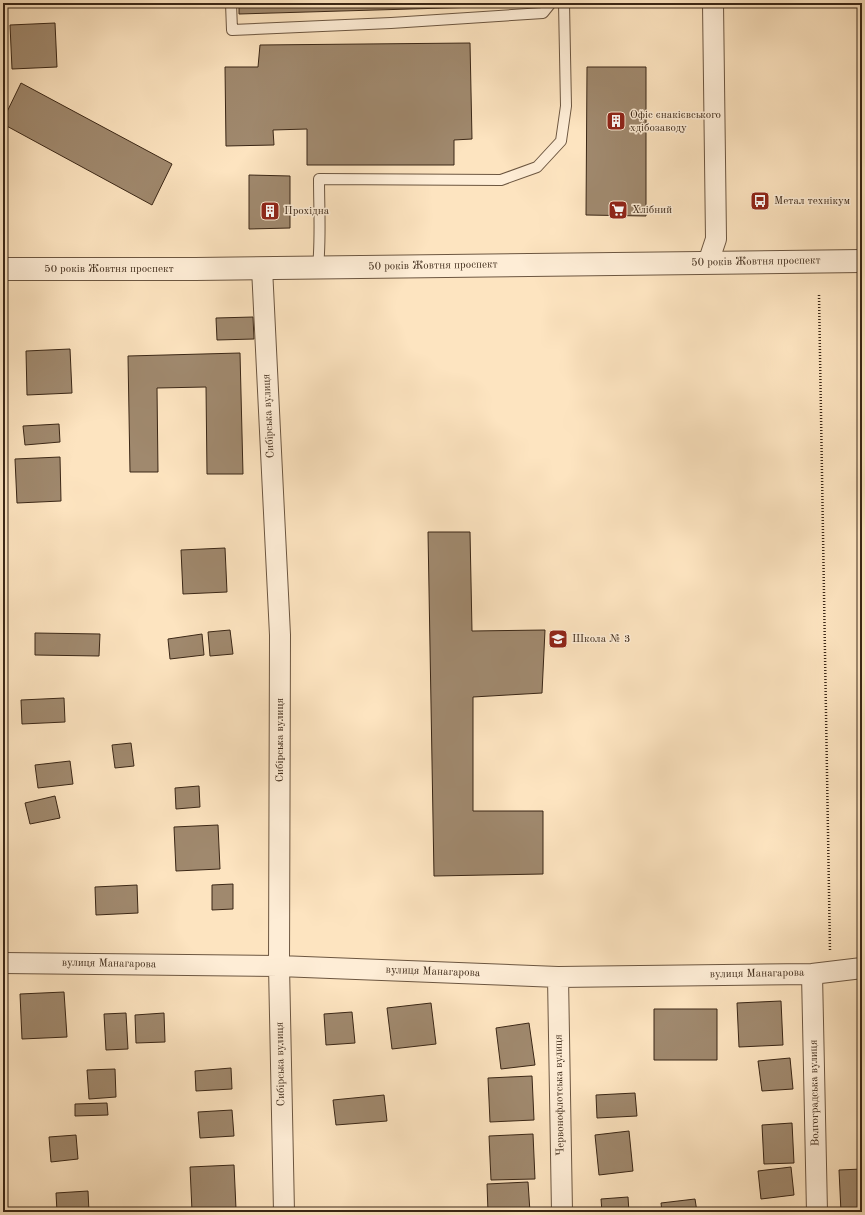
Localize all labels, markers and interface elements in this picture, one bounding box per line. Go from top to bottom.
building icon: Офіс єнакієвського хдібозаводу [605,110,627,132]
place label: Офіс єнакієвського хдібозаводу [630,110,721,134]
bus stop icon: Метал технікум [749,190,771,212]
place label: Метал технікум [774,196,850,207]
supermarket icon: Хлібний [607,199,629,221]
building icon: Прохідна [259,200,281,222]
place label: Хлібний [632,205,672,216]
place label: Прохідна [284,206,330,217]
street label: 50 років Жовтня проспект [691,255,821,269]
street label: 50 років Жовтня проспект [368,259,498,273]
street label: 50 років Жовтня проспект [44,264,174,275]
street label: Сибірська вулиця [261,373,277,458]
school or university icon: Школа № 3 [547,628,569,650]
place label: Школа № 3 [572,634,630,645]
street label: Сибірська вулиця [275,697,286,782]
street label: вулиця Манагарова [62,958,157,970]
street label: вулиця Манагарова [386,965,481,979]
street label: вулиця Манагарова [710,968,805,980]
street label: Сибірська вулиця [275,1021,287,1106]
street label: Червонофлотська вулиця [553,1034,567,1156]
street label: Волгоградська вулиця [809,1039,821,1146]

